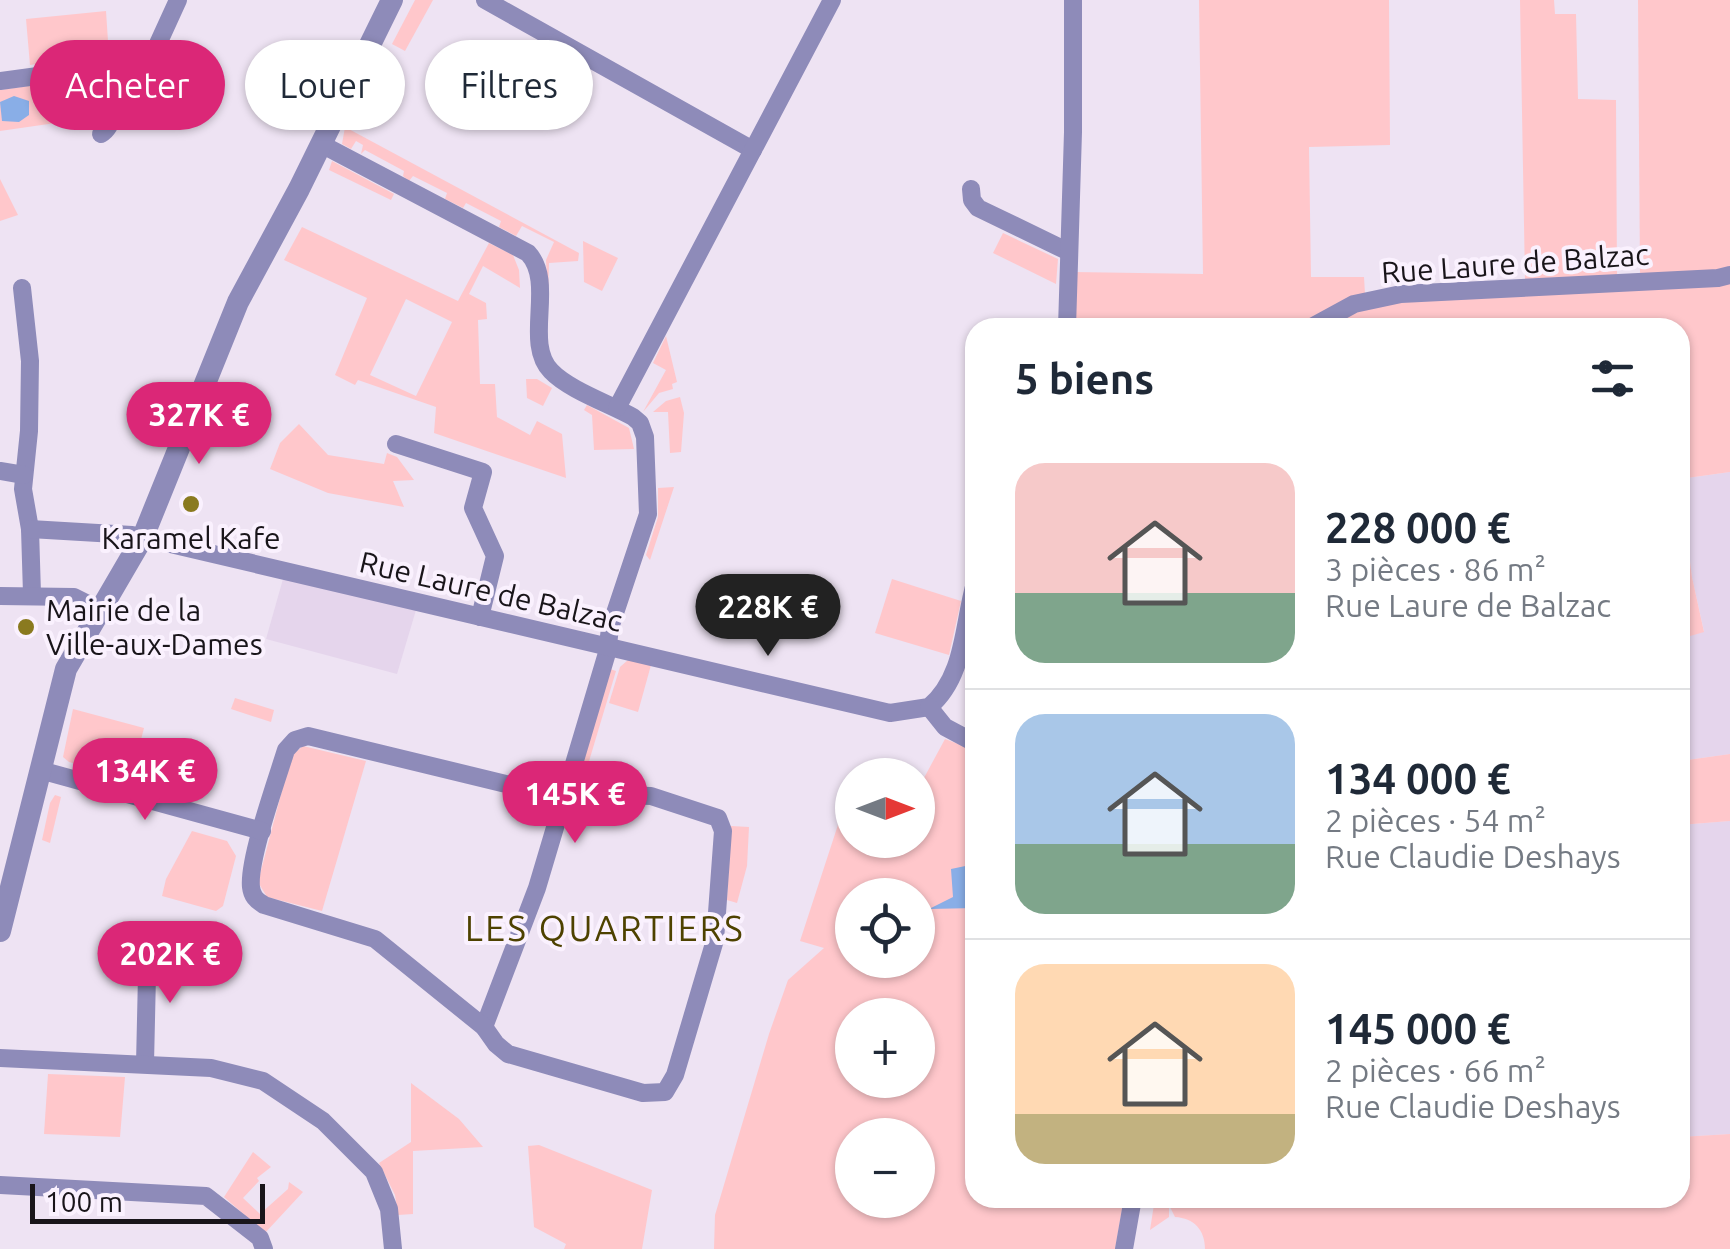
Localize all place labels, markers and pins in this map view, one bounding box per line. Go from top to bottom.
pin: 327K € [118,382,280,467]
marker: Karamel Kafe [180,493,202,515]
place label: Karamel Kafe [101,521,281,555]
pin: 228K € [687,574,849,659]
place label: Mairie de la Ville-aux-Dames [46,593,263,661]
marker: Mairie de la Ville-aux-Dames [15,616,37,638]
pin: 134K € [64,738,226,823]
pin: 145K € [494,761,656,846]
pin: 202K € [89,921,251,1006]

